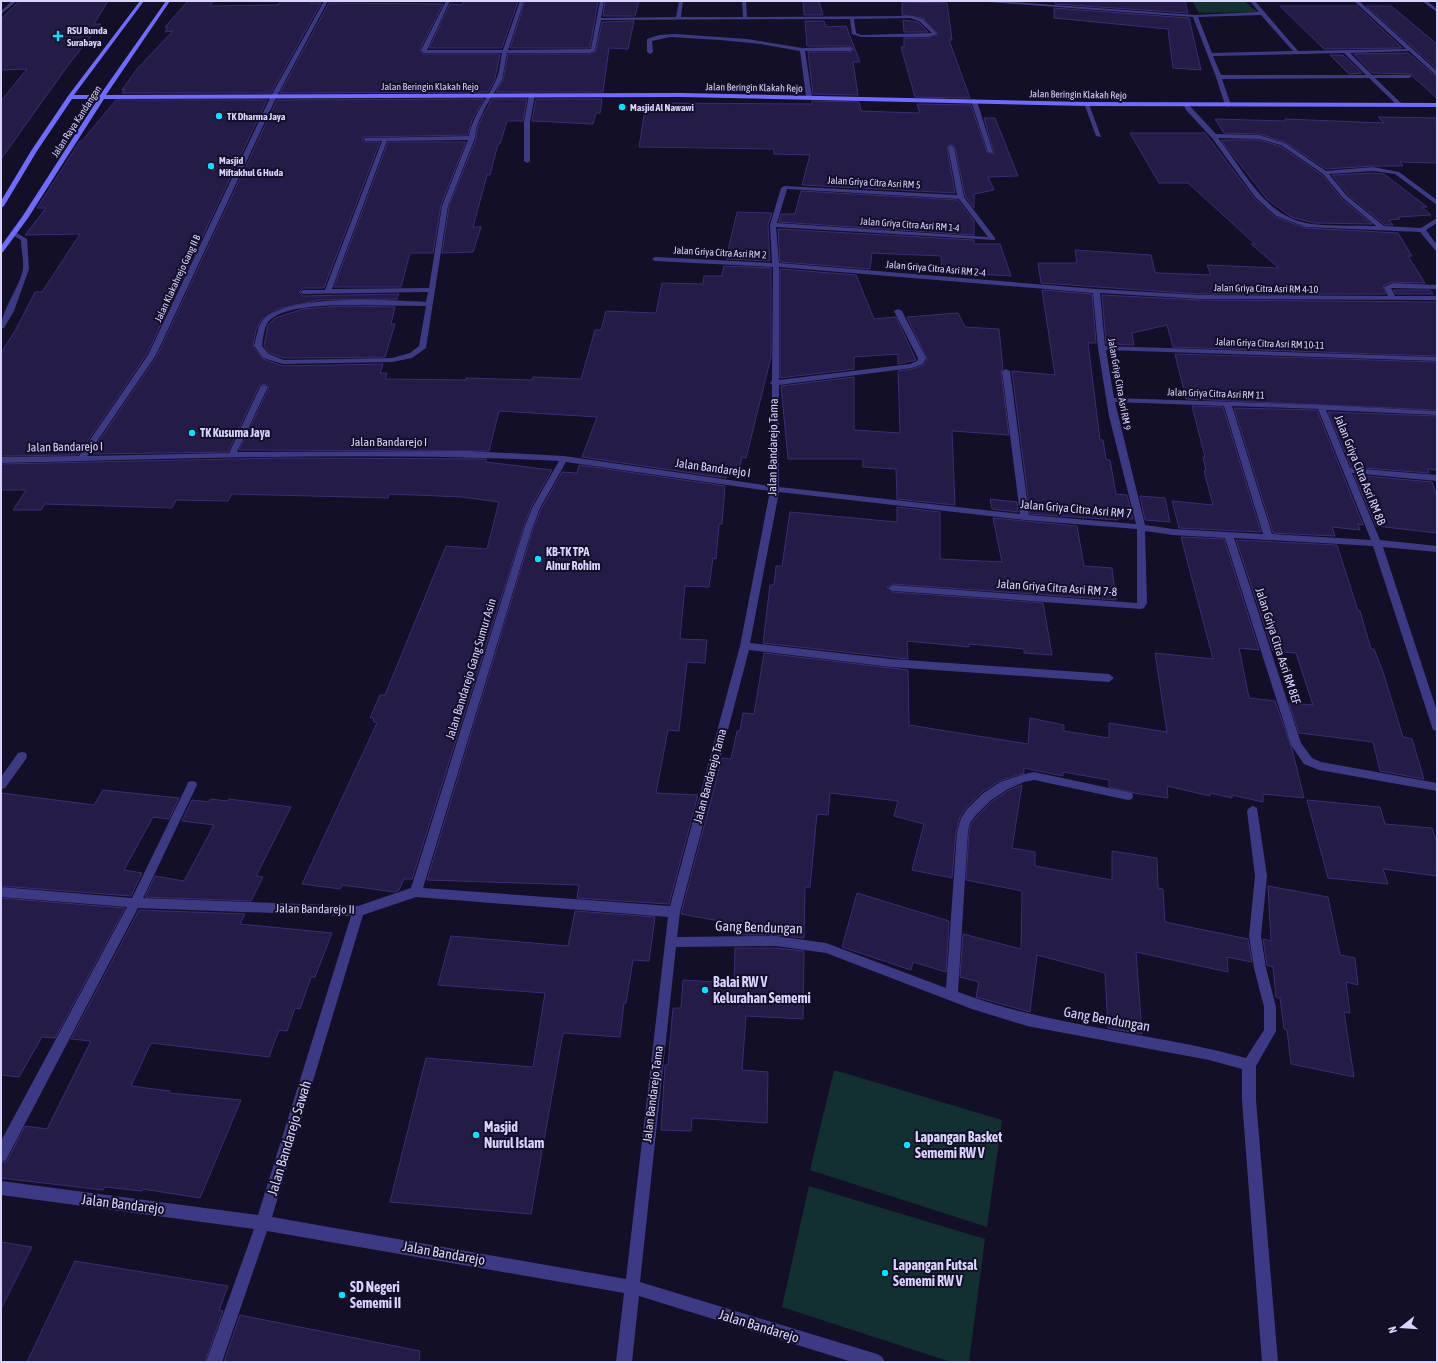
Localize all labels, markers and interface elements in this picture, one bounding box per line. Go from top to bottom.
place label: RSU Bunda Surabaya [67,25,108,48]
marker: RSU Bunda Surabaya [52,30,64,42]
street label: Jalan Beringin Klakah Rejo [381,81,479,92]
street label: Jalan Beringin Klakah Rejo [705,81,803,94]
street label: Jalan Raya Kandangan [49,83,104,159]
street label: Jalan Beringin Klakah Rejo [1029,88,1127,101]
marker: Masjid Al Nawawi [617,102,627,112]
place label: Masjid Al Nawawi [630,102,694,113]
marker: TK Dharma Jaya [214,111,224,121]
place label: TK Dharma Jaya [227,111,286,122]
place label: Masjid Miftakhul G Huda [219,155,283,178]
marker: Masjid Miftakhul G Huda [206,161,216,171]
street label: Jalan Griya Citra Asri RM 5 [827,175,921,190]
street label: Jalan Griya Citra Asri RM 1-4 [860,216,960,233]
street label: Jalan Klakahrejo Gang II B [152,233,203,324]
street label: Jalan Griya Citra Asri RM 2 [673,245,767,260]
street label: Jalan Griya Citra Asri RM 2-4 [885,259,987,278]
street label: Jalan Griya Citra Asri RM 4-10 [1214,282,1319,295]
street label: Jalan Griya Citra Asri RM 10-11 [1215,336,1325,351]
street label: Jalan Griya Citra Asri RM 9 [1106,337,1133,431]
street label: Jalan Griya Citra Asri RM 11 [1167,386,1265,401]
street label: Jalan Bandarejo Tama [765,398,781,496]
street label: Jalan Griya Citra Asri RM 8B [1331,413,1389,527]
place label: TK Kusuma Jaya [200,426,270,440]
marker: TK Kusuma Jaya [187,428,197,438]
street label: Jalan Bandarejo I [351,435,427,449]
street label: Jalan Bandarejo I [27,439,103,455]
street label: Jalan Bandarejo I [674,456,752,480]
street label: Jalan Griya Citra Asri RM 7 [1020,497,1133,521]
place label: KB-TK TPA Ainur Rohim [545,545,601,573]
marker: KB-TK TPA Ainur Rohim [533,554,543,564]
street label: Jalan Griya Citra Asri RM 7-8 [996,577,1118,599]
street label: Jalan Griya Citra Asri RM 8EF [1253,586,1304,706]
street label: Jalan Bandarejo Gang Sumur Asin [443,597,499,741]
street label: Jalan Bandarejo Tama [691,727,729,825]
street label: Jalan Bandarejo II [275,901,355,917]
street label: Gang Bendungan [715,917,803,937]
place label: Balai RW V Kelurahan Sememi [713,974,811,1006]
marker: Balai RW V Kelurahan Sememi [700,985,710,995]
street label: Gang Bendungan [1062,1004,1152,1034]
street label: Jalan Bandarejo Tama [640,1045,666,1143]
street label: Jalan Bandarejo Sawah [264,1079,314,1197]
place label: Masjid Nurul Islam [484,1119,544,1151]
place label: Lapangan Basket Sememi RW V [915,1129,1002,1161]
marker: Masjid Nurul Islam [471,1130,481,1140]
marker: Lapangan Basket Sememi RW V [902,1140,912,1150]
street label: Jalan Bandarejo [81,1191,165,1217]
street label: Jalan Bandarejo [402,1238,486,1268]
place label: Lapangan Futsal Sememi RW V [893,1257,978,1289]
marker: Lapangan Futsal Sememi RW V [880,1268,890,1278]
place label: SD Negeri Sememi II [350,1279,401,1311]
marker: SD Negeri Sememi II [337,1290,347,1300]
street label: Jalan Bandarejo [717,1306,801,1346]
north arrow [1382,1307,1422,1347]
text: N [1386,1325,1399,1335]

